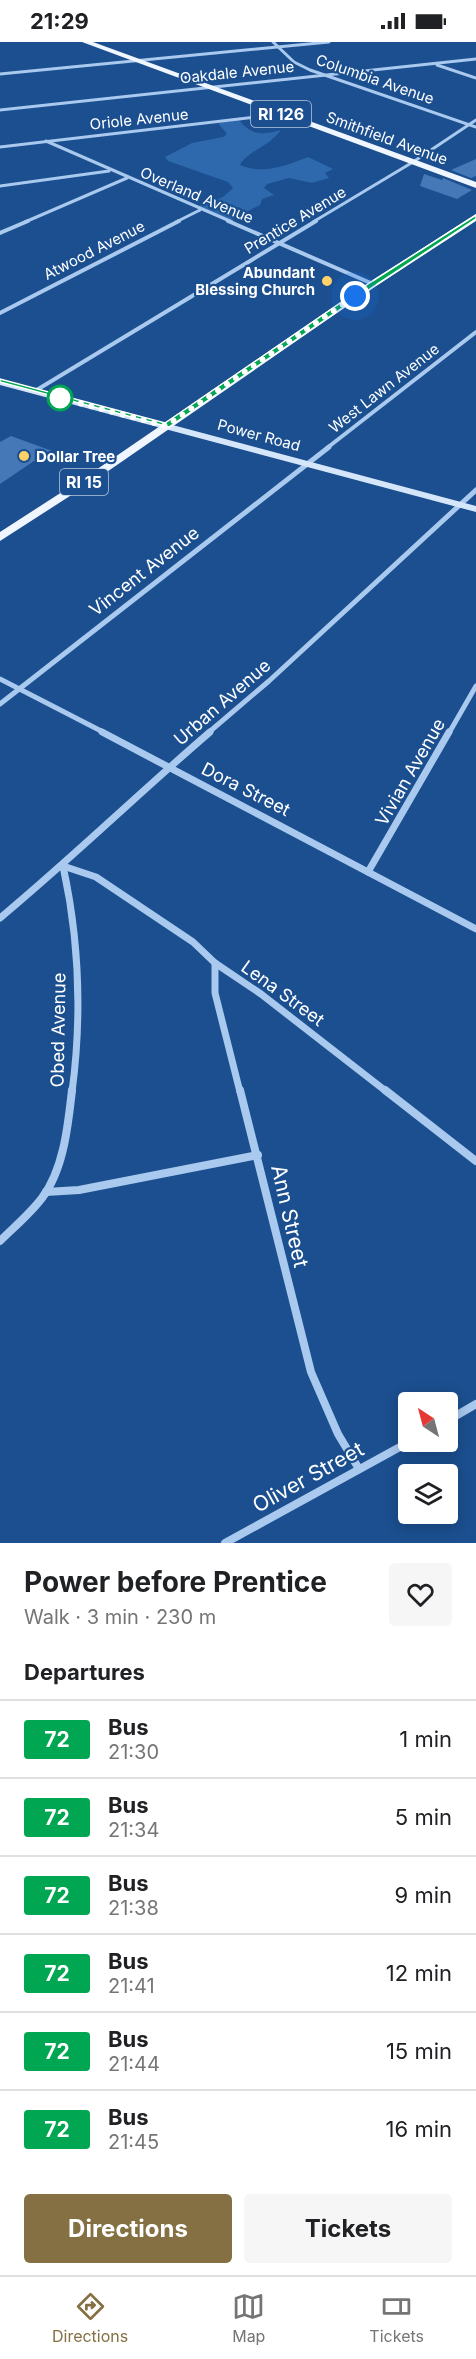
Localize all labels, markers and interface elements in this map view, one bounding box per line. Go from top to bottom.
text: 21:29 [30,8,89,34]
street label: Columbia Avenue [313,50,437,108]
street label: Oakdale Avenue [179,57,295,87]
road number: RI 126 [251,101,311,127]
street label: Oriole Avenue [89,104,189,134]
street label: Smithfield Avenue [324,107,450,169]
street label: Overland Avenue [137,163,257,227]
street label: Prentice Avenue [241,182,349,258]
street label: Atwood Avenue [40,216,148,284]
place label: Abundant Blessing Church [195,263,316,299]
marker: Abundant Blessing Church [320,274,334,288]
your location [340,281,370,311]
street label: West Lawn Avenue [325,339,443,437]
unlabelled marker [47,385,73,411]
street label: Power Road [215,415,303,455]
place label: Dollar Tree [36,447,115,466]
marker: Dollar Tree [17,449,31,463]
road number: RI 15 [60,469,108,495]
street label: Vincent Avenue [85,522,203,620]
street label: Urban Avenue [170,654,274,750]
street label: Vivian Avenue [371,715,449,829]
street label: Dora Street [198,758,294,820]
street label: Lena Street [237,956,329,1030]
street label: Obed Avenue [47,973,69,1087]
street label: Ann Street [266,1162,314,1270]
north arrow [398,1392,458,1452]
map controls [398,1392,458,1524]
street label: Oliver Street [248,1436,368,1518]
button: layers [398,1464,458,1524]
button: heart [389,1563,452,1626]
text: Power before Prentice [24,1565,327,1599]
text: Walk · 3 min · 230 m [24,1605,216,1629]
text: Departures [24,1659,145,1685]
text: Bus [108,1714,149,1740]
text: 1 min [399,1726,452,1752]
text: 72 [44,1727,70,1752]
text: 21:30 [108,1740,159,1764]
text: Bus [108,1792,149,1818]
text: 5 min [395,1804,452,1830]
text: 72 [44,1805,70,1830]
text: 21:34 [108,1818,159,1842]
text: Bus [108,1870,149,1896]
text: 9 min [395,1882,452,1908]
text: 72 [44,1883,70,1908]
text: 21:38 [108,1896,159,1920]
text: Bus [108,1948,149,1974]
text: 12 min [386,1960,452,1986]
text: 72 [44,1961,70,1986]
text: 21:41 [108,1974,155,1998]
text: Bus [108,2026,149,2052]
text: 15 min [386,2038,452,2064]
text: 72 [44,2039,70,2064]
text: 21:44 [108,2052,160,2076]
text: Bus [108,2104,149,2130]
text: 16 min [386,2116,452,2142]
text: 72 [44,2117,70,2142]
text: 21:45 [108,2130,159,2154]
button: Directions [24,2194,232,2263]
button: Tickets [244,2194,452,2263]
tab: Directions [52,2290,128,2346]
tab: Map [232,2290,265,2346]
tab: Tickets [369,2290,424,2346]

